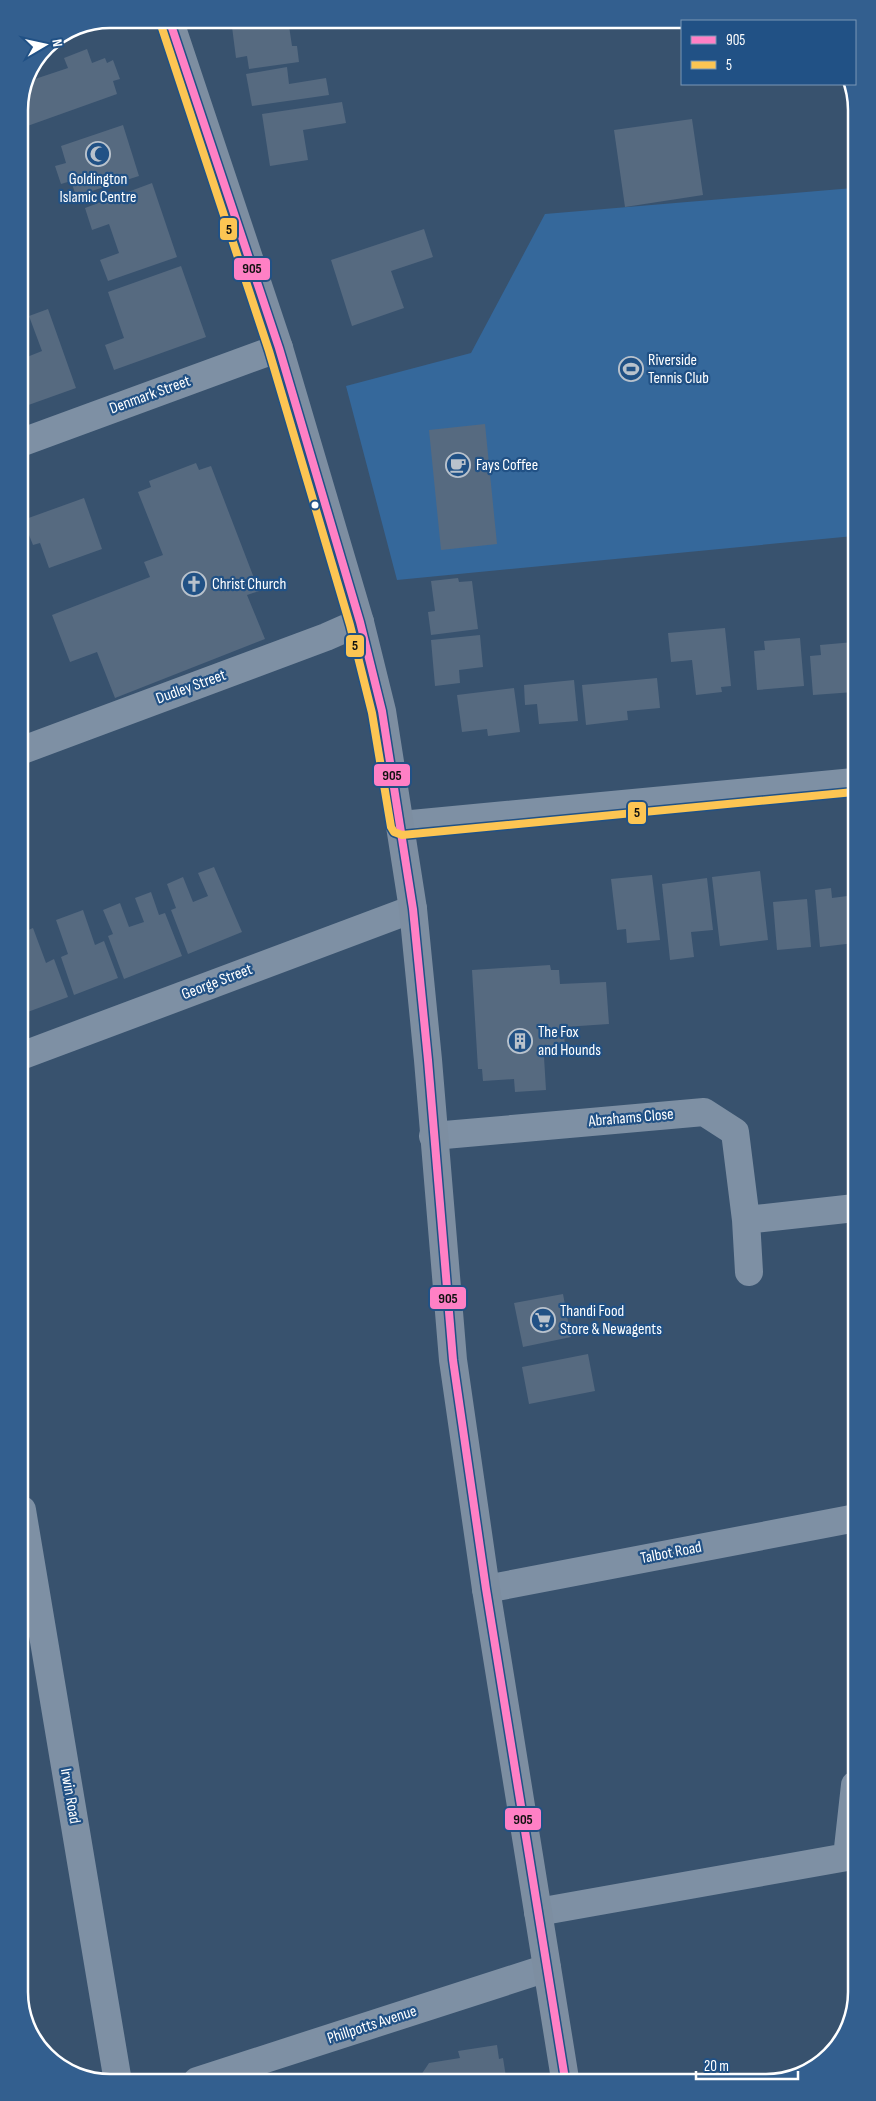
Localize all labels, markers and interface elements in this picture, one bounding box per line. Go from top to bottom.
north arrow [20,20,70,70]
legend [681,20,856,85]
text: 905 [726,31,745,50]
text: N [48,38,66,48]
text: 5 [726,56,732,75]
mosque icon: Goldington Islamic Centre [85,141,111,167]
place label: Goldington Islamic Centre [60,170,136,207]
line badge: 5 [219,217,238,241]
text: 5 [226,221,232,238]
line badge: 905 [233,257,271,281]
text: 905 [242,260,262,277]
place label: Riverside Tennis Club [648,351,709,388]
sports icon: Riverside Tennis Club [618,356,644,382]
street label: Denmark Street [107,372,193,418]
cafe icon: Fays Coffee [445,452,471,478]
place label: Fays Coffee [476,456,538,475]
unlabelled marker [310,500,320,510]
church icon: Christ Church [181,571,207,597]
place label: Christ Church [212,575,286,594]
line badge: 5 [345,634,365,658]
text: 5 [352,637,358,654]
street label: Dudley Street [153,666,229,708]
line badge: 905 [373,763,411,787]
text: 905 [382,767,402,784]
line badge: 5 [627,801,647,825]
text: 5 [634,804,640,821]
street label: George Street [179,960,255,1004]
place label: The Fox and Hounds [538,1023,601,1060]
building icon: The Fox and Hounds [507,1028,533,1054]
street label: Abrahams Close [587,1105,674,1131]
line badge: 905 [429,1286,467,1310]
text: 905 [438,1290,458,1307]
place label: Thandi Food Store & Newagents [560,1302,662,1339]
supermarket icon: Thandi Food Store & Newagents [530,1307,556,1333]
street label: Talbot Road [639,1538,703,1568]
street label: Irwin Road [56,1767,84,1825]
line badge: 905 [504,1807,542,1831]
text: 905 [513,1811,533,1828]
street label: Phillpotts Avenue [325,2002,419,2048]
scale bar [696,2048,798,2080]
text: 20 m [704,2057,729,2076]

